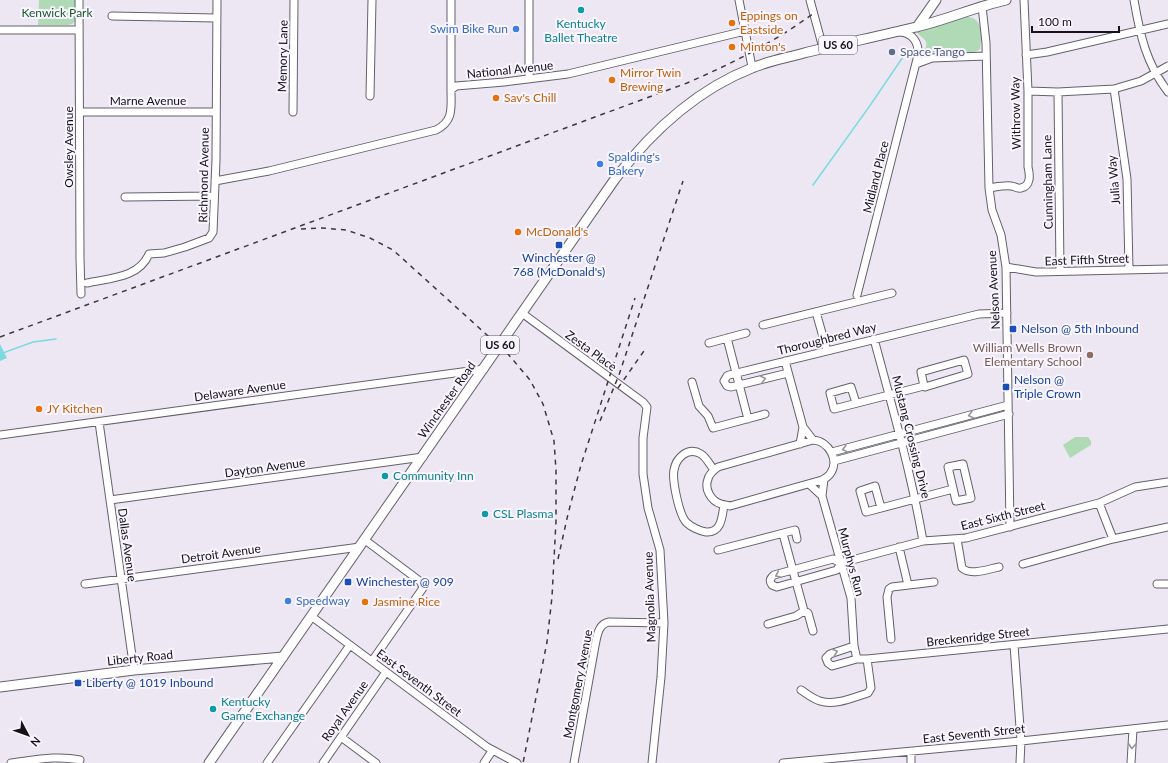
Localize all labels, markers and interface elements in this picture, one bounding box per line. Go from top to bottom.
park label: Kenwick Park [21,5,93,20]
marker: Kentucky Ballet Theatre [576,5,586,15]
place label: Eppings on Eastside [740,8,798,37]
scale bar [1032,8,1119,34]
text: 100 m [1038,14,1072,29]
place label: Kentucky Ballet Theatre [544,16,618,45]
marker: Eppings on Eastside [727,18,737,28]
street label: Memory Lane [274,20,291,92]
place label: Swim Bike Run [430,21,508,36]
marker: Swim Bike Run [511,24,521,34]
road number: US 60 [819,36,857,54]
place label: Minton's [740,39,786,54]
marker: Minton's [727,42,737,52]
place label: Space Tango [900,44,965,59]
marker: Space Tango [887,47,897,57]
street label: National Avenue [466,57,554,82]
place label: Mirror Twin Brewing [620,65,681,94]
marker: Mirror Twin Brewing [607,75,617,85]
street label: Withrow Way [1007,76,1024,150]
place label: Sav's Chill [504,90,556,105]
street label: Marne Avenue [110,93,186,108]
marker: Sav's Chill [491,93,501,103]
street label: Owsley Avenue [61,106,76,188]
street label: Richmond Avenue [195,127,212,223]
street label: Cunningham Lane [1039,135,1056,229]
street label: Midland Place [859,139,892,215]
place label: Spalding's Bakery [608,149,660,178]
street label: Julia Way [1104,154,1123,206]
marker: Spalding's Bakery [595,159,605,169]
place label: McDonald's [526,224,588,239]
marker: McDonald's [513,227,523,237]
marker: Winchester @ 768 (McDonald's) [554,240,564,250]
place label: Winchester @ 768 (McDonald's) [513,250,605,279]
street label: Nelson Avenue [984,250,1003,330]
street label: East Fifth Street [1044,251,1130,268]
street label: Thoroughbred Way [776,319,879,358]
place label: Nelson @ 5th Inbound [1021,321,1139,336]
marker: Nelson @ 5th Inbound [1008,324,1018,334]
street label: Zesta Place [563,327,620,374]
road number: US 60 [481,336,519,354]
place label: William Wells Brown Elementary School [973,340,1082,369]
marker: William Wells Brown Elementary School [1085,350,1095,360]
street label: Winchester Road [415,358,479,441]
place label: Nelson @ Triple Crown [1014,372,1081,401]
street label: Mustang Crossing Drive [889,374,934,500]
one-way arrow [760,376,766,384]
street label: Delaware Avenue [193,377,287,404]
marker: Nelson @ Triple Crown [1001,382,1011,392]
place label: JY Kitchen [47,401,103,416]
marker: JY Kitchen [34,404,44,414]
one-way arrow [967,410,974,419]
one-way arrow [842,444,849,453]
street label: Dayton Avenue [224,454,306,481]
place label: Community Inn [393,468,474,483]
marker: Community Inn [380,471,390,481]
street label: East Sixth Street [959,498,1047,533]
place label: CSL Plasma [493,506,553,521]
street label: Dallas Avenue [115,507,140,583]
marker: CSL Plasma [480,509,490,519]
street label: Murphys Run [835,526,868,598]
street label: Detroit Avenue [180,541,262,567]
street label: Magnolia Avenue [640,551,659,643]
one-way arrow [774,570,782,578]
place label: Winchester @ 909 [356,574,454,589]
marker: Winchester @ 909 [343,577,353,587]
place label: Speedway [296,593,351,608]
place label: Jasmine Rice [373,594,440,609]
marker: Speedway [283,596,293,606]
marker: Jasmine Rice [360,597,370,607]
street label: Breckenridge Street [926,624,1031,649]
street label: Montgomery Avenue [560,628,595,740]
street label: East Seventh Street [374,646,465,720]
street label: Liberty Road [106,647,174,668]
one-way arrow [832,648,839,657]
place label: Liberty @ 1019 Inbound [86,675,213,690]
street label: Royal Avenue [318,677,371,744]
marker: Liberty @ 1019 Inbound [73,678,83,688]
place label: Kentucky Game Exchange [221,694,305,723]
marker: Kentucky Game Exchange [208,704,218,714]
north arrow [8,715,48,755]
street label: East Seventh Street [922,721,1026,746]
text: N [28,734,44,749]
one-way arrow [1128,743,1136,749]

